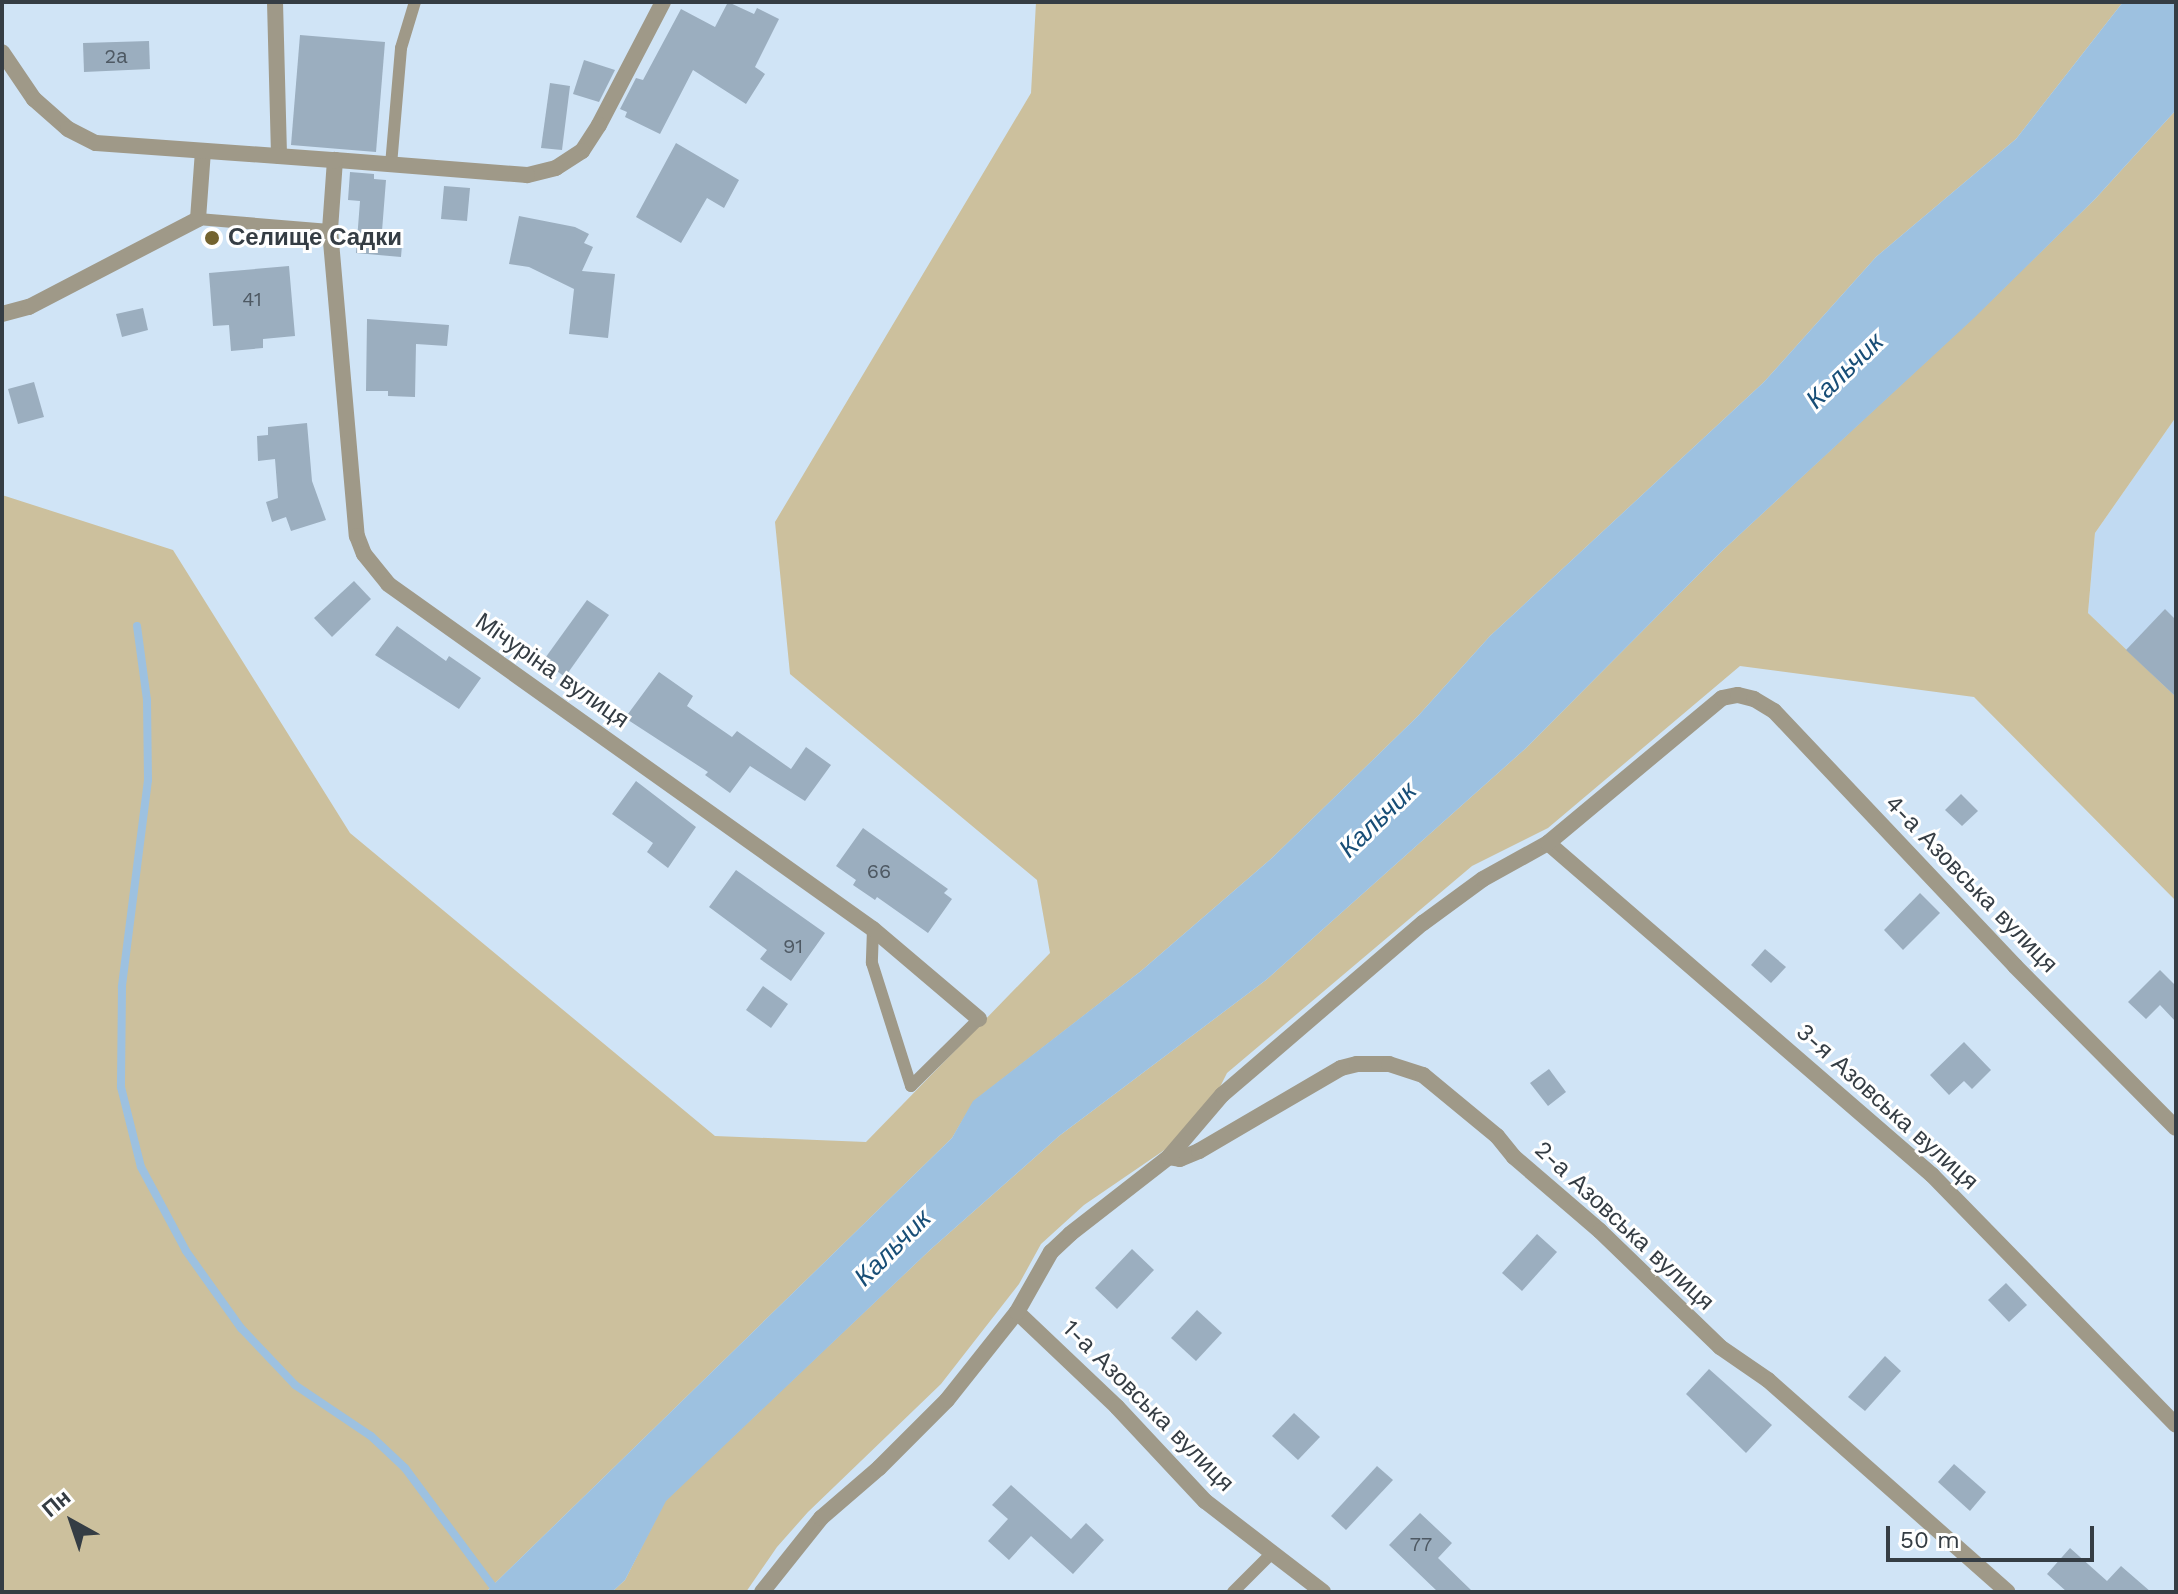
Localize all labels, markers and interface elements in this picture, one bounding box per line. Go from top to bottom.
house number: 2а [105,44,127,68]
place label: Селище Садки [228,224,402,252]
marker: Селище Садки [203,229,221,247]
house number: 41 [242,287,262,311]
water label: Кальчик [1800,327,1890,415]
street label: Мічуріна вулиця [470,607,634,735]
water label: Кальчик [1333,776,1423,864]
street label: 4-а Азовська вулиця [1879,789,2063,979]
house number: 66 [867,859,891,883]
house number: 91 [783,934,803,958]
street label: 3-я Азовська вулиця [1790,1018,1984,1196]
street label: 2-а Азовська вулиця [1528,1135,1720,1317]
water label: Кальчик [848,1203,938,1293]
street label: 1-а Азовська вулиця [1056,1314,1240,1498]
north arrow [32,1482,112,1562]
text: Пн [37,1484,75,1522]
scale bar [1890,1510,2098,1560]
text: 50 m [1900,1526,1960,1554]
house number: 77 [1410,1532,1432,1556]

